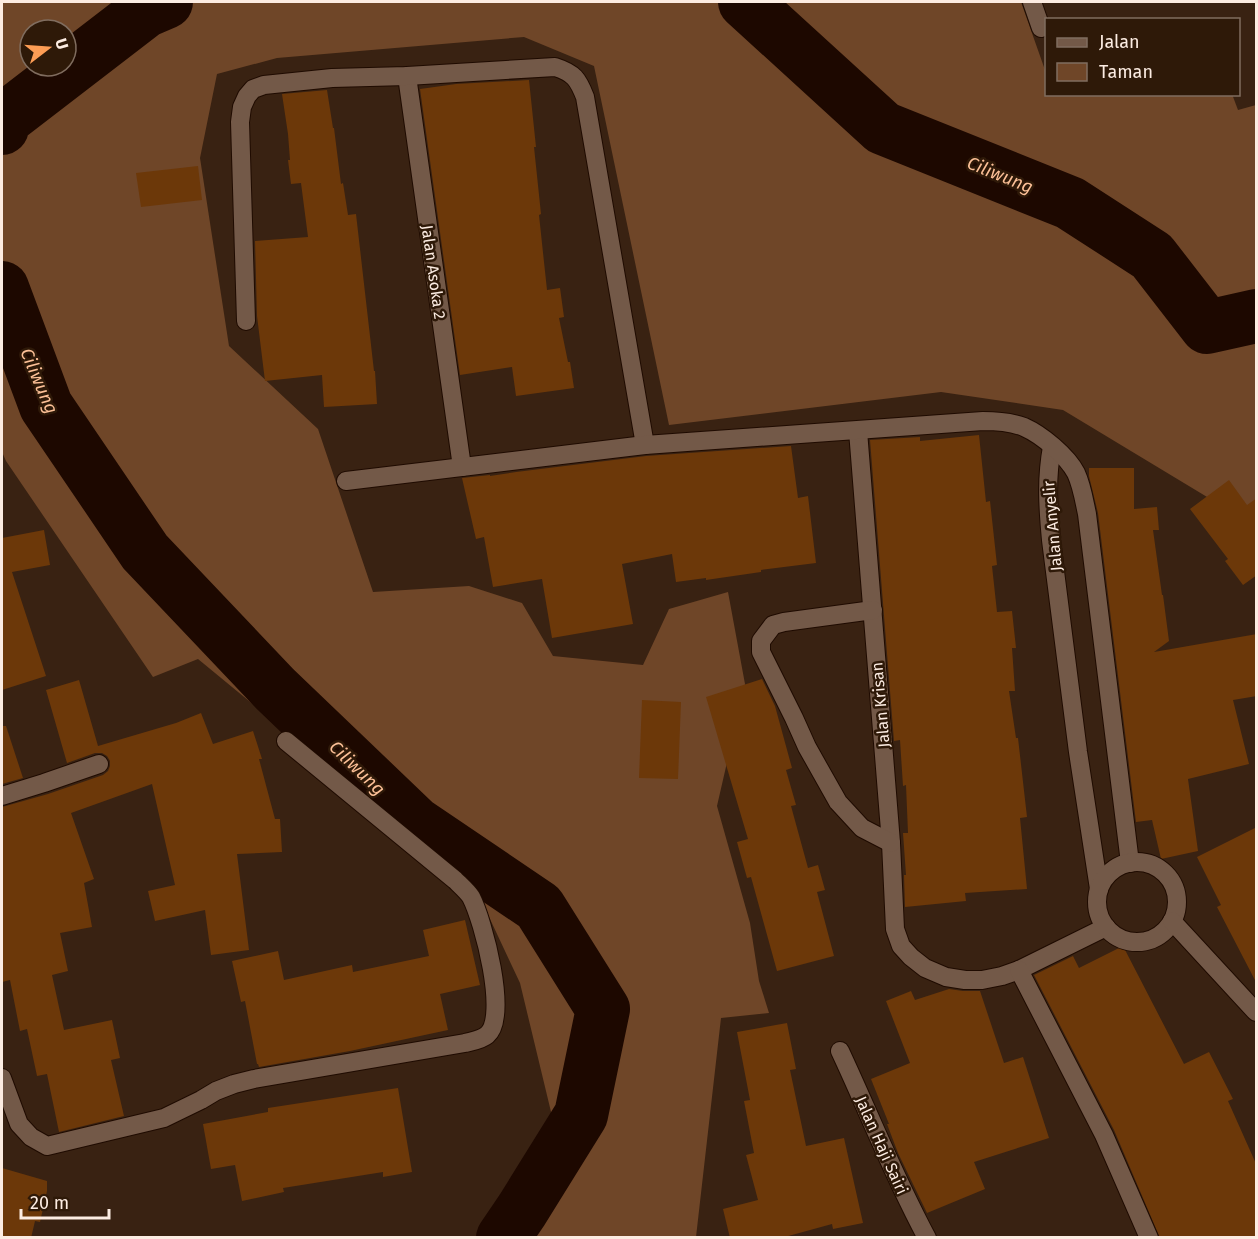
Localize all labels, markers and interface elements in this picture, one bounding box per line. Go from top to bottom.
north arrow [18,18,78,78]
legend [1045,18,1240,96]
text: Jalan [1099,31,1140,53]
text: U [51,36,72,52]
text: Taman [1099,61,1153,83]
water label: Ciliwung [964,152,1036,198]
street label: Jalan Asoka 2 [417,224,450,321]
water label: Ciliwung [15,345,63,417]
street label: Jalan Anyelir [1039,479,1066,572]
street label: Jalan Krisan [867,661,894,749]
water label: Ciliwung [324,736,390,800]
street label: Jalan Haji Sairi [851,1093,912,1197]
scale bar [21,1182,110,1220]
text: 20 m [30,1192,69,1214]

